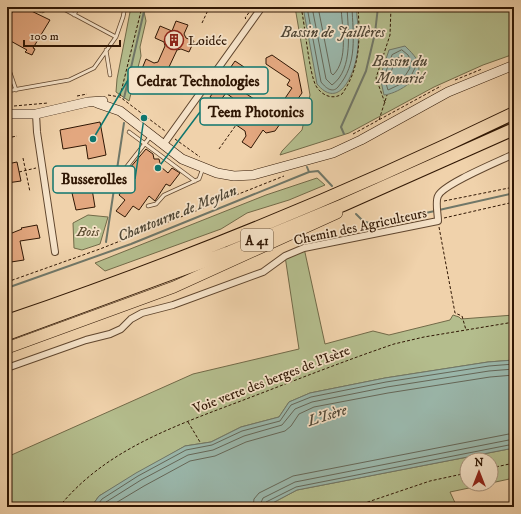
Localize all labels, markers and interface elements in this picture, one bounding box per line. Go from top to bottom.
scale bar [24,22,120,48]
water label: Bassin de Jaillères [280,23,385,42]
text: 100 m [30,29,59,44]
building icon: Loidée [163,29,185,51]
place label: Loidée [188,32,227,50]
water label: Bassin du Monarié [371,52,428,88]
callout: Cedrat Technologies [128,67,268,94]
text: Cedrat Technologies [136,72,260,91]
callout: Teem Photonics [200,98,312,125]
text: Teem Photonics [207,103,304,122]
callout: Busserolles [53,166,135,193]
text: Busserolles [61,170,127,189]
water label: Chantourne de Meylan [115,181,240,246]
street label: Chemin des Agriculteurs [292,204,429,250]
park label: Bois [76,223,100,241]
road number: A 41 [241,229,273,251]
street label: Voie verte des berges de l'Isère [189,342,353,419]
water label: L'Isère [304,400,350,431]
north arrow [459,452,499,492]
text: N [474,456,484,470]

